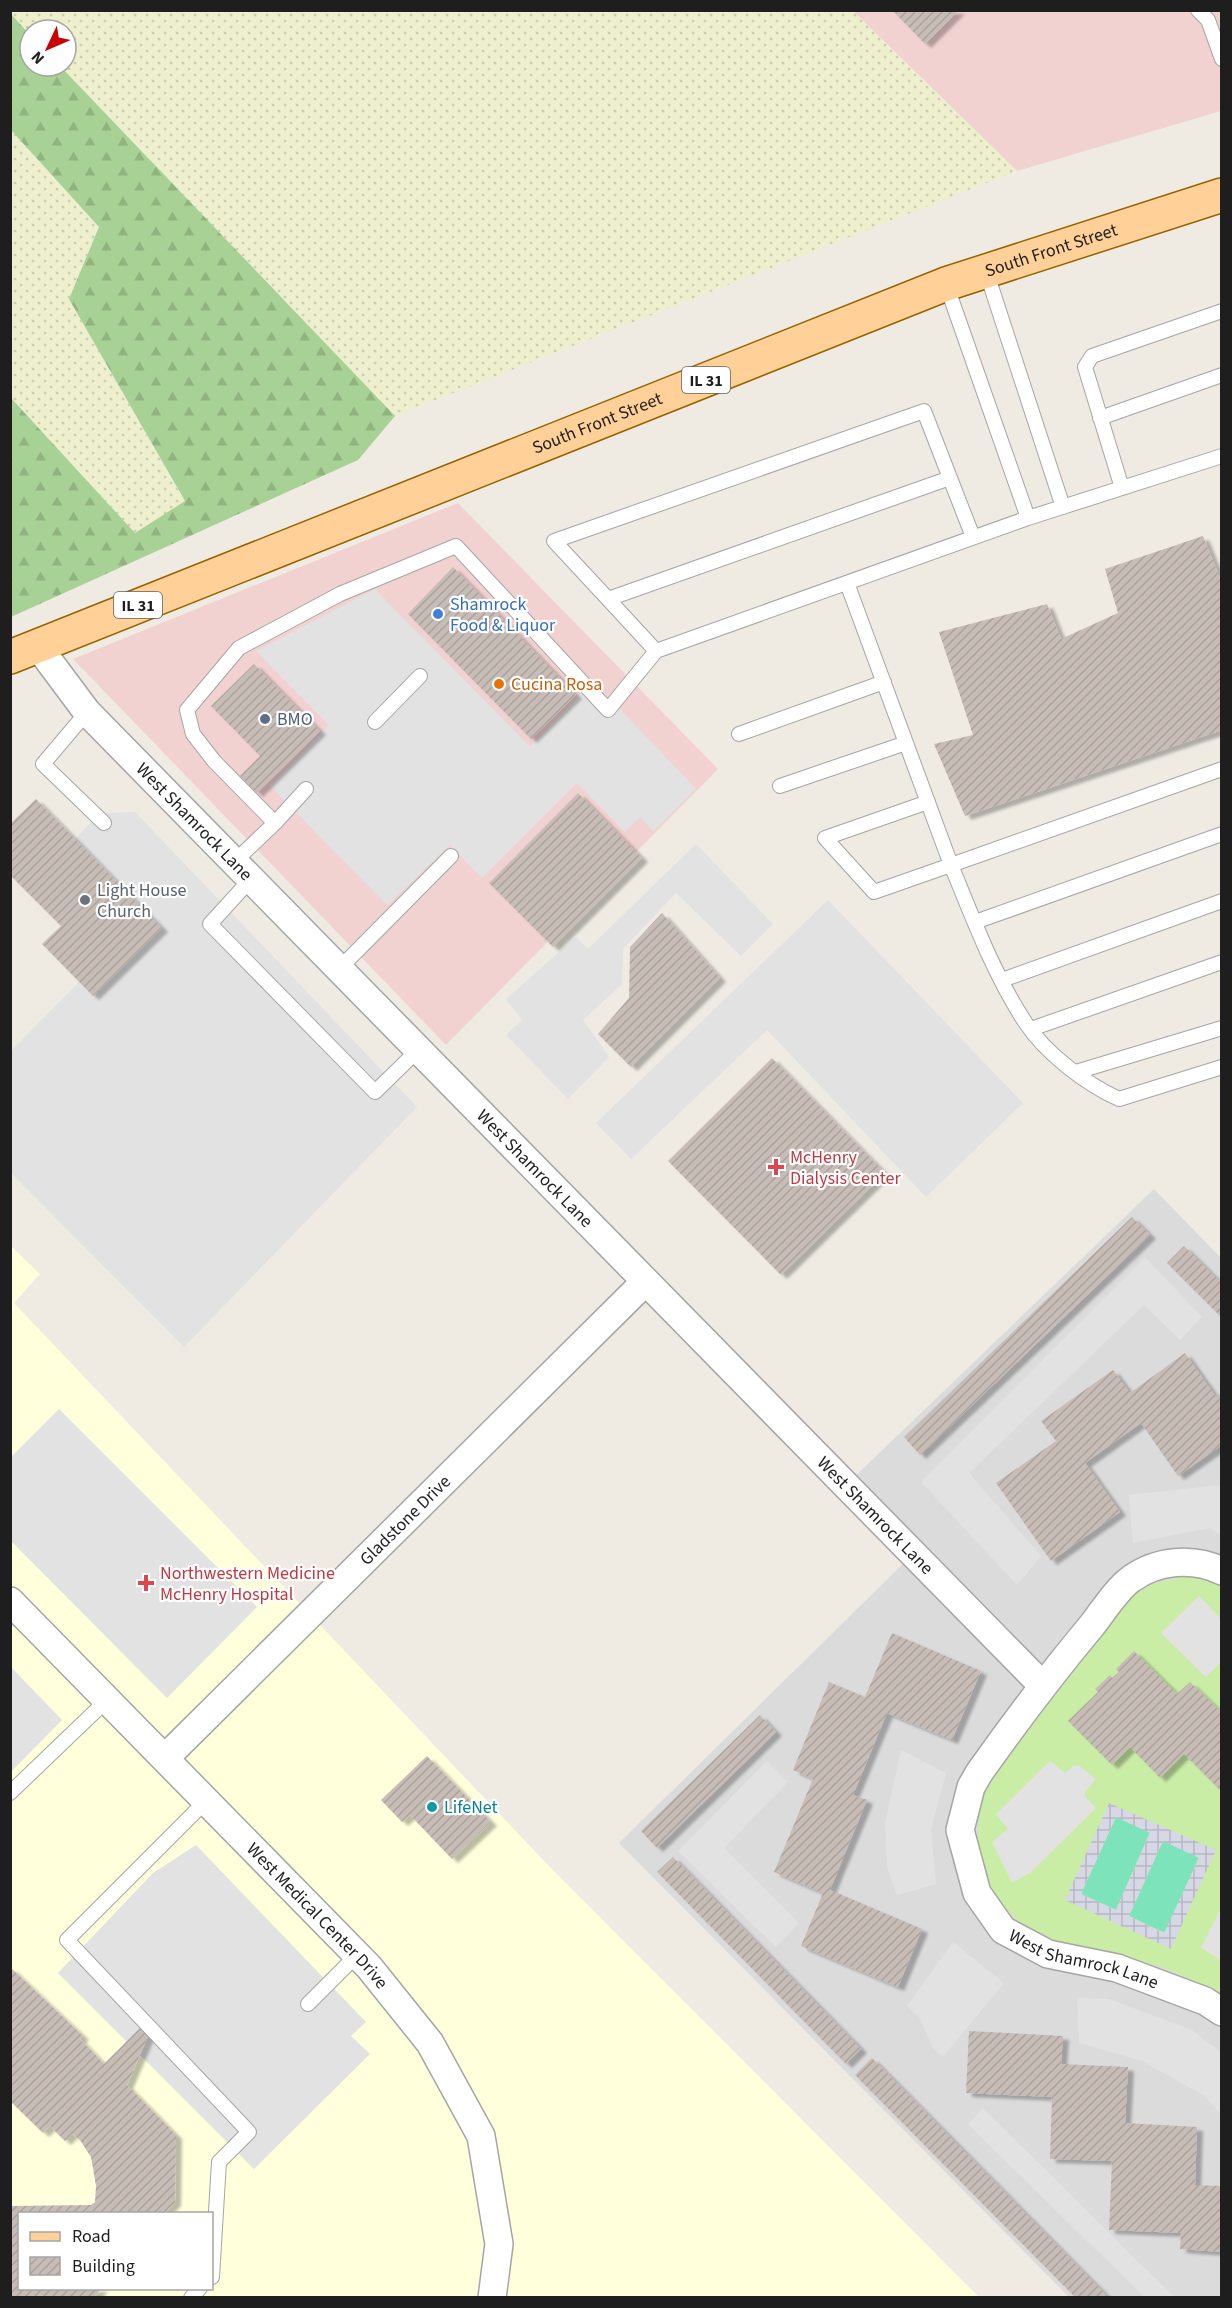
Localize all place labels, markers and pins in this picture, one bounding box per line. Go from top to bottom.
place label: Shamrock Food & Liquor [450,592,556,638]
marker: Shamrock Food & Liquor [431,607,445,621]
place label: Cucina Rosa [511,672,602,697]
marker: Cucina Rosa [492,677,506,691]
place label: BMO [277,707,313,732]
marker: BMO [258,712,272,726]
place label: Light House Church [97,878,187,924]
marker: Light House Church [78,893,92,907]
place label: McHenry Dialysis Center [790,1145,901,1191]
marker: McHenry Dialysis Center [767,1158,785,1176]
place label: Northwestern Medicine McHenry Hospital [160,1561,335,1607]
marker: Northwestern Medicine McHenry Hospital [137,1574,155,1592]
place label: LifeNet [444,1795,498,1820]
marker: LifeNet [425,1800,439,1814]

